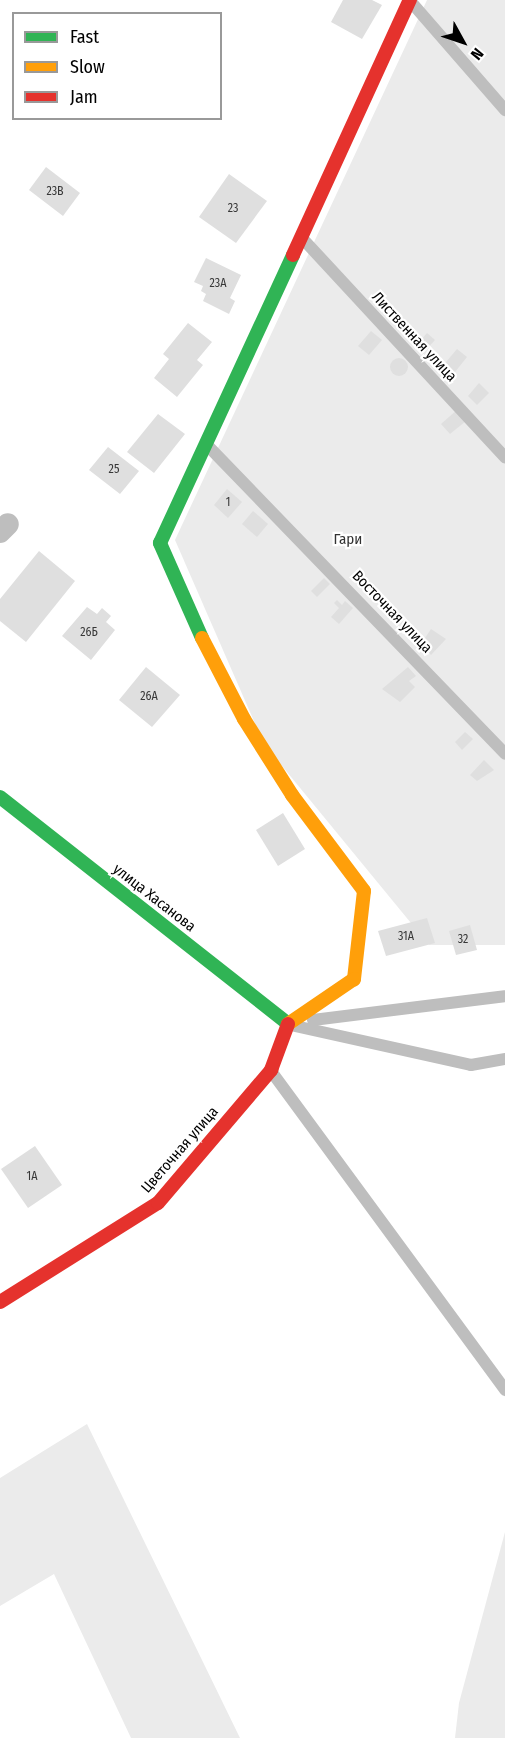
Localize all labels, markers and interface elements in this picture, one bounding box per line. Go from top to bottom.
legend [12,12,222,120]
north arrow [433,12,493,72]
text: Fast [70,26,99,48]
text: N [467,44,488,64]
text: Slow [70,56,105,78]
text: Jam [70,86,98,108]
house number: 23В [46,185,64,199]
house number: 23 [228,202,238,216]
house number: 23А [210,277,226,291]
street label: Лиственная улица [368,288,460,386]
house number: 25 [109,463,119,477]
house number: 1 [226,496,230,510]
park label: Гари [334,531,362,549]
street label: Восточная улица [348,567,436,657]
house number: 26Б [80,626,98,640]
house number: 26А [140,690,158,704]
street label: улица Хасанова [109,860,199,936]
house number: 31А [398,930,414,944]
house number: 32 [458,933,468,947]
street label: Цветочная улица [138,1103,222,1197]
house number: 1А [27,1170,37,1184]

